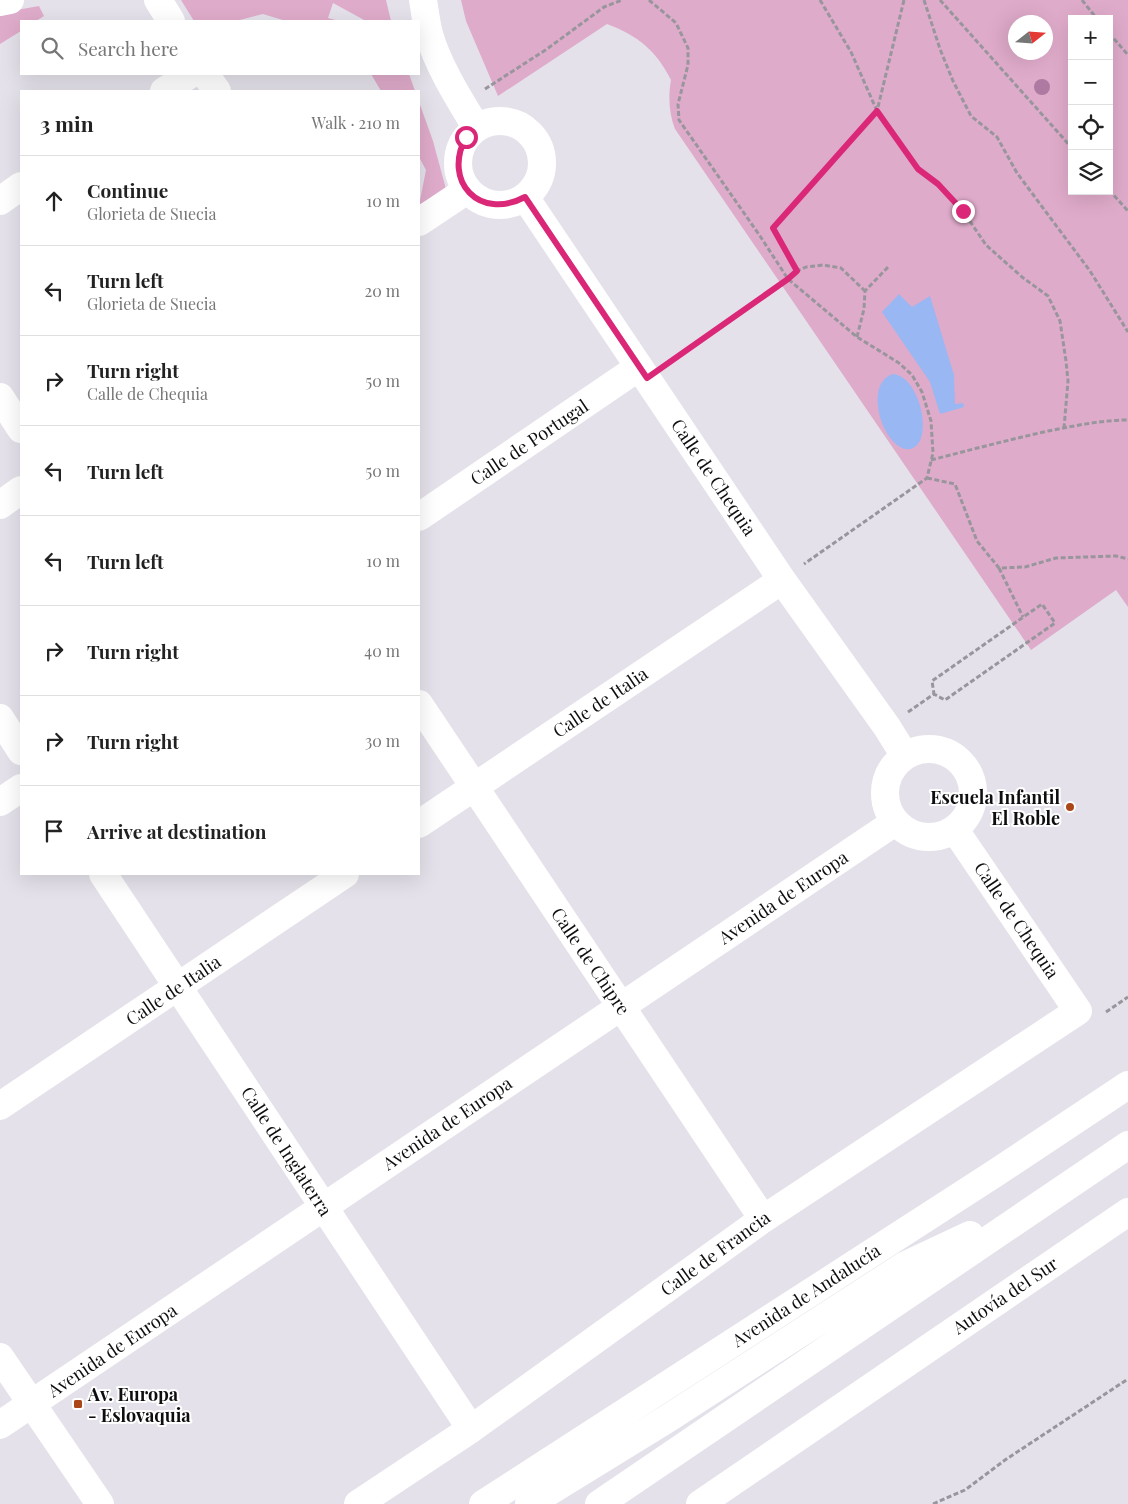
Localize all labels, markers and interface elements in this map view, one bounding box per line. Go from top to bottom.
north arrow [1008,15,1053,60]
map controls [1068,15,1113,195]
button: + [1068,15,1113,60]
search box [20,20,420,75]
icon: search [38,34,66,62]
text: Search here [78,35,178,61]
button: − [1068,60,1113,105]
button: locate [1068,105,1113,150]
text: 3 min [40,109,94,137]
text: Walk · 210 m [312,112,400,133]
route start [455,126,478,149]
button: layers [1068,150,1113,195]
text: Continue [87,177,168,203]
icon: ahead [40,187,68,215]
text: 10 m [366,190,400,211]
route end [952,200,975,223]
text: Glorieta de Suecia [87,203,217,224]
text: Turn left [87,267,164,293]
icon: left [40,277,68,305]
text: 20 m [365,280,400,301]
text: Glorieta de Suecia [87,293,217,314]
text: Turn right [87,357,179,383]
icon: right [40,367,68,395]
text: 50 m [366,370,400,391]
text: Calle de Chequia [87,383,208,404]
street label: Calle de Portugal [465,394,593,490]
street label: Calle de Chequia [666,414,762,540]
icon: left [40,457,68,485]
text: Turn left [87,458,164,484]
text: 50 m [366,460,400,481]
icon: left [40,547,68,575]
text: Turn left [87,548,164,574]
text: 10 m [366,550,400,571]
icon: right [40,637,68,665]
text: Turn right [87,638,179,664]
text: 40 m [364,640,400,661]
street label: Calle de Italia [548,661,652,743]
icon: right [40,727,68,755]
text: Turn right [87,728,179,754]
text: 30 m [365,730,400,751]
place label: Escuela Infantil El Roble [930,785,1060,830]
marker: Escuela Infantil El Roble [1064,801,1076,813]
icon: arrive [40,817,68,845]
text: Arrive at destination [87,818,267,844]
street label: Avenida de Europa [713,845,852,950]
street label: Calle de Chequia [969,857,1065,983]
street label: Calle de Chipre [546,903,636,1019]
street label: Calle de Italia [121,949,225,1031]
street label: Avenida de Europa [377,1071,516,1176]
street label: Calle de Inglaterra [236,1082,338,1220]
street label: Calle de Francia [655,1205,775,1301]
street label: Avenida de Andalucía [726,1238,885,1353]
street label: Autovía del Sur [947,1251,1062,1340]
street label: Avenida de Europa [42,1298,181,1403]
place label: Av. Europa - Eslovaquia [87,1382,191,1427]
marker: Av. Europa - Eslovaquia [72,1398,84,1410]

